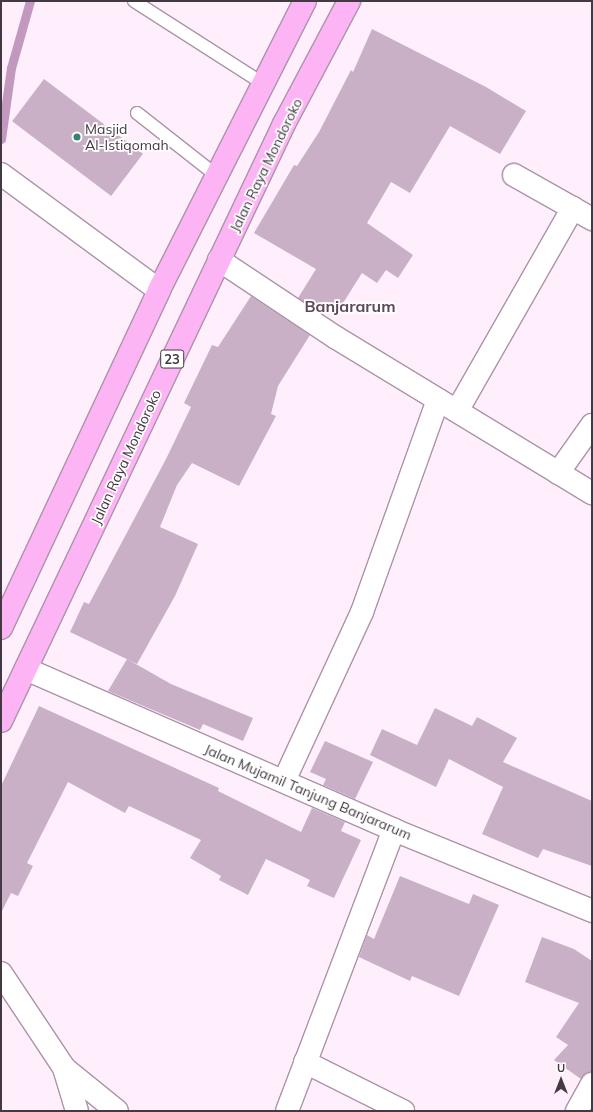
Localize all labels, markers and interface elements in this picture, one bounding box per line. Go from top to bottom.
street label: Jalan Raya Mondoroko [226,95,306,235]
place label: Masjid Al-Istiqomah [85,121,169,154]
marker: Masjid Al-Istiqomah [72,132,82,142]
district label: Banjararum [304,296,396,316]
road number: 23 [160,348,184,370]
street label: Jalan Raya Mondoroko [87,387,165,527]
street label: Jalan Mujamil Tanjung Banjararum [202,741,414,843]
north arrow [541,1060,581,1100]
text: U [557,1061,565,1075]

